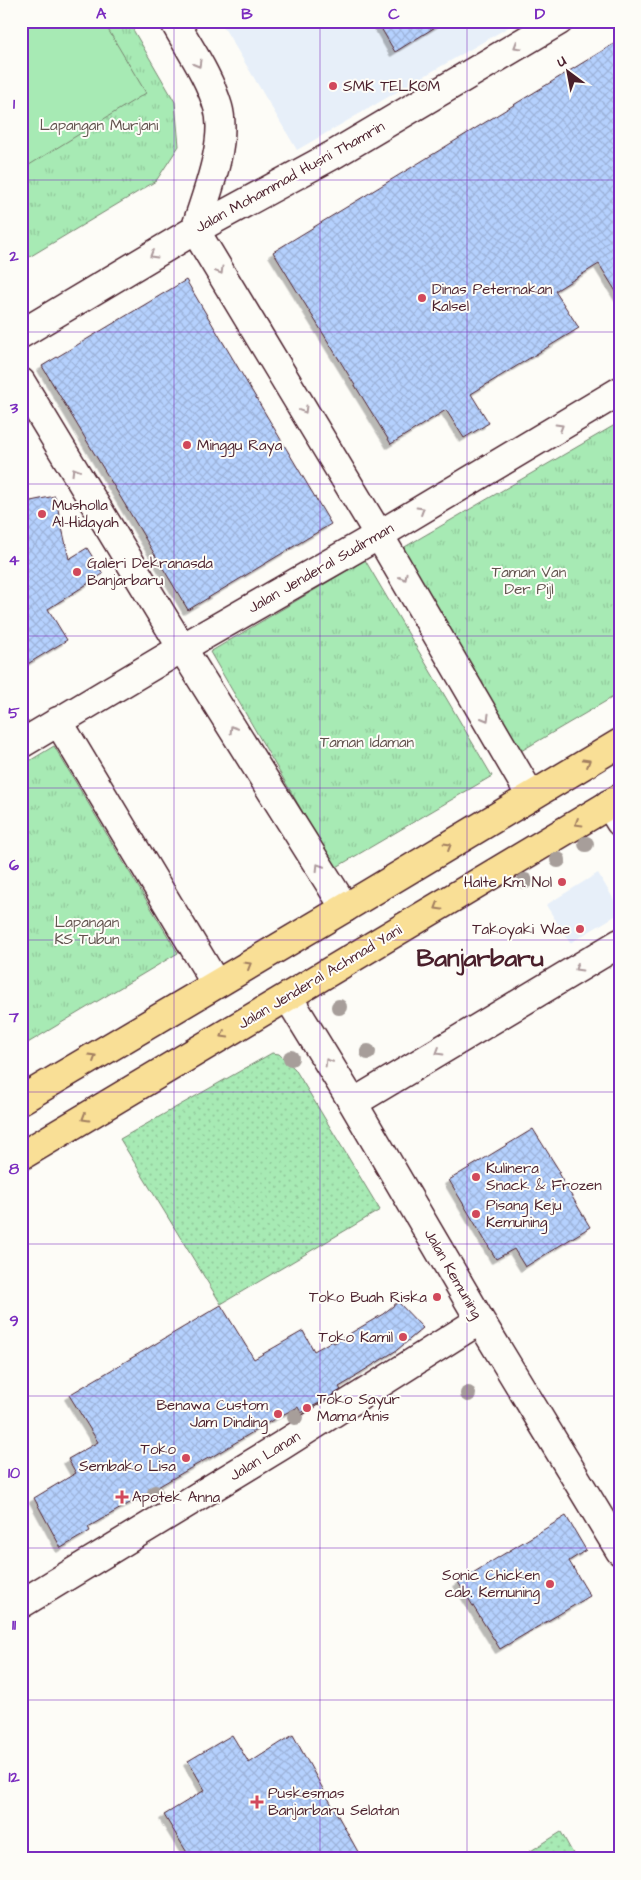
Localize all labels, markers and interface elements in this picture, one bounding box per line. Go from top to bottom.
text: A [96,3,107,25]
text: B [241,3,253,25]
text: C [388,3,400,25]
text: D [535,3,546,25]
one-way arrow [514,40,523,50]
north arrow [544,48,594,98]
text: U [553,51,570,72]
one-way arrow [192,58,202,67]
place label: SMK TELKOM [343,76,440,97]
marker: SMK TELKOM [327,80,339,92]
text: 1 [13,93,16,115]
park label: Lapangan Murjani [40,115,159,137]
street label: Jalan Mohammad Husni Thamrin [191,116,389,238]
text: 2 [8,245,19,267]
one-way arrow [149,248,158,258]
one-way arrow [213,266,223,275]
place label: Dinas Peternakan Kalsel [432,279,553,317]
marker: Dinas Peternakan Kalsel [416,292,428,304]
text: 3 [9,397,19,419]
one-way arrow [297,405,307,414]
one-way arrow [555,423,564,433]
place label: Minggu Raya [197,435,283,457]
marker: Minggu Raya [181,439,193,451]
one-way arrow [72,468,82,477]
place label: Musholla Al-Hidayah [52,495,119,534]
one-way arrow [415,507,424,517]
marker: Musholla Al-Hidayah [36,508,48,520]
street label: Jalan Jenderal Sudirman [244,517,398,618]
text: 4 [9,549,20,571]
place label: Galeri Dekranasda Banjarbaru [87,553,213,591]
park label: Taman Van Der Pijl [492,562,567,600]
marker: Galeri Dekranasda Banjarbaru [71,566,83,578]
one-way arrow [397,572,407,581]
text: 5 [8,702,20,724]
one-way arrow [479,712,489,721]
one-way arrow [229,726,239,735]
park label: Taman Idaman [320,732,415,753]
one-way arrow [581,759,590,769]
one-way arrow [574,817,583,827]
one-way arrow [442,843,451,853]
text: 6 [9,854,19,876]
one-way arrow [316,864,325,873]
place label: Halte Km. Nol [464,872,552,893]
marker: Halte Km. Nol [556,876,568,888]
one-way arrow [435,900,444,910]
park label: Lapangan KS Tubun [54,912,120,950]
street label: Jalan Jenderal Achmad Yani [234,919,406,1034]
place label: Takoyaki Wae [472,919,570,941]
marker: Takoyaki Wae [574,923,586,935]
district label: Banjarbaru [416,941,544,976]
one-way arrow [242,961,251,971]
one-way arrow [575,961,584,971]
text: 7 [8,1006,19,1028]
one-way arrow [220,1028,229,1038]
one-way arrow [435,1045,444,1055]
one-way arrow [88,1053,97,1063]
one-way arrow [324,1058,334,1067]
one-way arrow [81,1112,90,1122]
text: 8 [9,1158,20,1180]
place label: Kulinera Snack & Frozen [486,1158,602,1196]
marker: Kulinera Snack & Frozen [470,1171,482,1183]
place label: Pisang Keju Kemuning [486,1195,562,1234]
marker: Pisang Keju Kemuning [470,1208,482,1220]
street label: Jalan Kemuning [418,1225,487,1324]
place label: Toko Buah Riska [309,1287,427,1308]
marker: Toko Buah Riska [431,1291,443,1303]
text: 9 [9,1310,19,1332]
place label: Toko Kamil [319,1327,393,1348]
marker: Toko Kamil [397,1331,409,1343]
place label: Toko Sayur Mama Anis [317,1389,400,1427]
place label: Benawa Custom Jam Dinding [156,1395,268,1434]
marker: Toko Sayur Mama Anis [301,1402,313,1414]
marker: Benawa Custom Jam Dinding [272,1408,284,1420]
street label: Jalan Lanan [226,1426,305,1486]
place label: Toko Sembako Lisa [79,1439,177,1477]
marker: Toko Sembako Lisa [180,1452,192,1464]
text: 10 [8,1462,20,1484]
place label: Apotek Anna [132,1487,220,1508]
marker: Apotek Anna [116,1491,128,1503]
place label: Sonic Chicken cab. Kemuning [442,1565,540,1604]
marker: Sonic Chicken cab. Kemuning [544,1578,556,1590]
text: 11 [12,1614,17,1636]
text: 12 [8,1766,20,1788]
place label: Puskesmas Banjarbaru Selatan [268,1783,400,1821]
marker: Puskesmas Banjarbaru Selatan [250,1795,264,1809]

